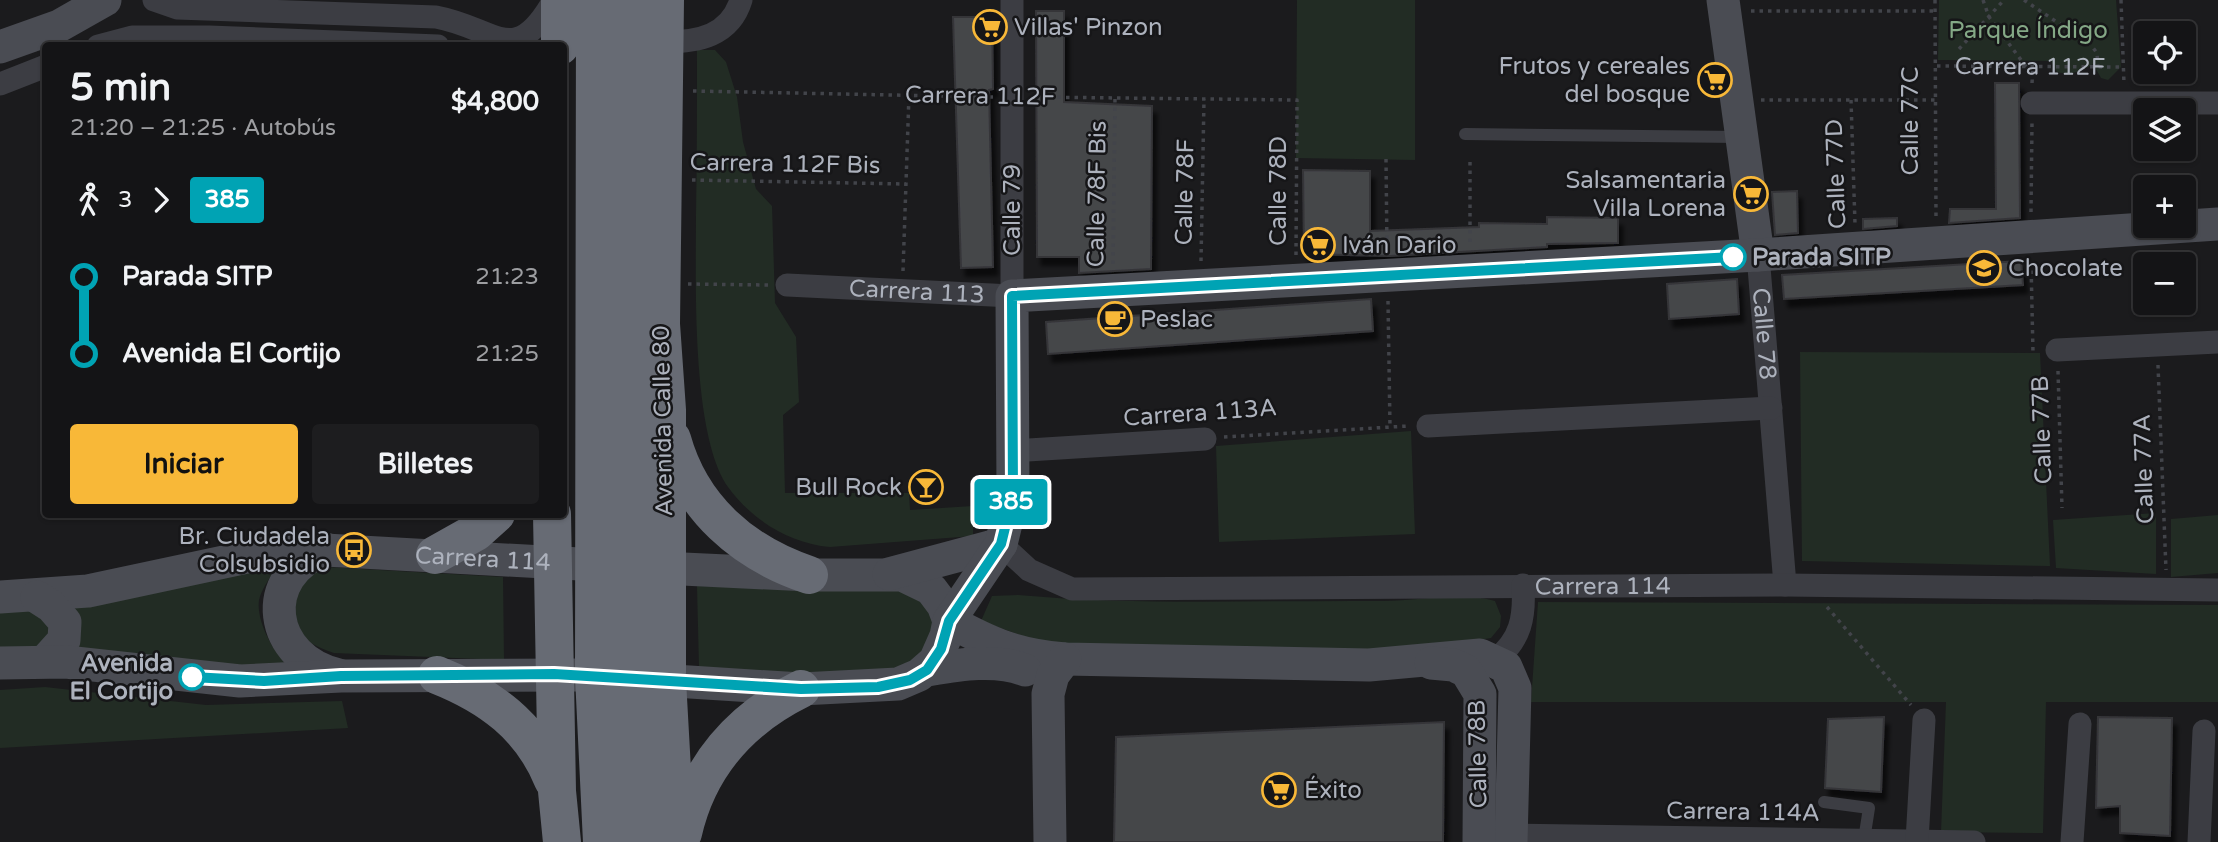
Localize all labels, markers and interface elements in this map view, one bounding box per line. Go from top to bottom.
supermarket icon: Villas' Pinzon [971,8,1009,46]
place label: Villas' Pinzon [1014,13,1163,42]
park label: Parque Índigo [1948,15,2108,45]
map controls [2133,21,2196,315]
button: locate [2133,21,2196,84]
place label: Frutos y cereales del bosque [1499,52,1690,109]
street label: Carrera 112F [1955,52,2105,81]
supermarket icon: Frutos y cereales del bosque [1696,61,1734,99]
text: 5 min [70,65,171,111]
street label: Calle 77C [1896,67,1925,175]
street label: Carrera 112F [905,80,1055,112]
text: $4,800 [451,86,539,117]
button: layers [2133,98,2196,161]
text: 21:20 – 21:25 · Autobús [70,114,336,142]
street label: Calle 77D [1820,118,1852,230]
street label: Calle 78F Bis [1081,120,1113,268]
street label: Calle 78D [1264,136,1293,246]
street label: Calle 78F [1170,138,1200,246]
street label: Carrera 112F Bis [689,148,881,180]
street label: Calle 79 [998,164,1027,256]
place label: Salsamentaria Villa Lorena [1565,166,1726,223]
supermarket icon: Salsamentaria Villa Lorena [1732,175,1770,213]
button: + [2133,175,2196,238]
icon: walk [70,181,108,219]
icon: forward [142,181,180,219]
text: 385 [204,185,250,214]
text: 3 [118,186,132,214]
supermarket icon: Iván Dario [1299,226,1337,264]
place label: Iván Dario [1342,231,1457,260]
place label: Parada SITP [1752,243,1891,272]
marker: Parada SITP [1720,244,1746,270]
school or university icon: Chocolate [1965,249,2003,287]
button: − [2133,252,2196,315]
place label: Chocolate [2008,254,2123,283]
text: Parada SITP [122,261,273,292]
text: 21:23 [475,263,539,291]
street label: Carrera 113 [848,274,985,309]
street label: Calle 78 [1746,287,1783,381]
cafe icon: Peslac [1096,300,1134,338]
place label: Peslac [1140,305,1213,334]
street label: Avenida Calle 80 [647,325,679,517]
text: Avenida El Cortijo [122,338,341,369]
text: 21:25 [475,340,539,368]
street label: Calle 77B [2026,375,2058,485]
street label: Carrera 113A [1122,393,1278,433]
street label: Calle 77A [2128,414,2160,524]
button: Iniciar [70,424,298,504]
button: Billetes [312,424,539,504]
bar icon: Bull Rock [907,468,945,506]
place label: Bull Rock [795,473,902,502]
line badge: 385 [971,479,1051,525]
text: 385 [988,487,1034,516]
place label: Br. Ciudadela Colsubsidio [178,522,330,579]
bus stop icon: Br. Ciudadela Colsubsidio [335,531,373,569]
street label: Carrera 114 [414,540,552,577]
street label: Carrera 114 [1535,571,1671,601]
place label: Avenida El Cortijo [70,649,173,706]
marker: Avenida El Cortijo [179,664,205,690]
street label: Calle 78B [1463,699,1493,809]
supermarket icon: Éxito [1260,771,1298,809]
place label: Éxito [1304,775,1362,805]
street label: Carrera 114A [1666,796,1820,828]

